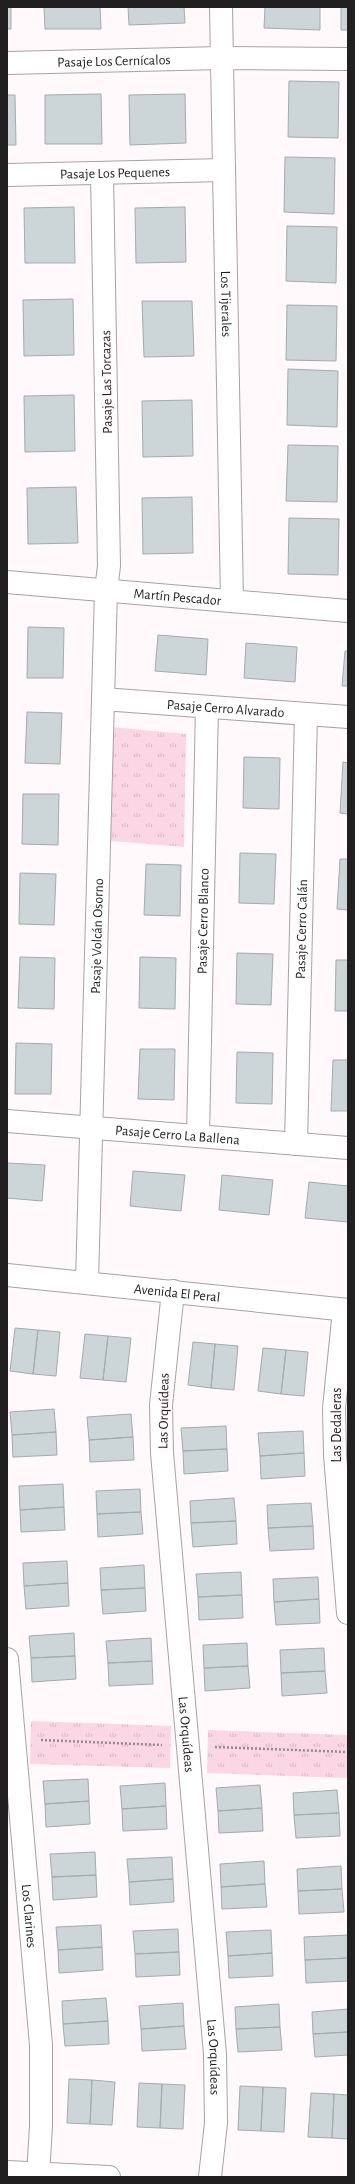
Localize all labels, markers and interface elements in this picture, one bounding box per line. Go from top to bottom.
street label: Pasaje Los Cernícalos [57,53,171,70]
street label: Pasaje Los Pequenes [60,165,170,182]
street label: Los Tijerales [218,271,233,337]
street label: Pasaje Las Torcazas [99,330,115,434]
street label: Martín Pescador [133,587,222,608]
street label: Pasaje Cerro Alvarado [166,698,285,720]
street label: Pasaje Cerro Blanco [195,868,212,974]
street label: Pasaje Volcán Osorno [89,878,106,994]
street label: Pasaje Cerro Calán [294,879,310,979]
street label: Pasaje Cerro La Ballena [115,1124,241,1147]
street label: Avenida El Peral [133,1282,221,1305]
street label: Las Orquídeas [156,1373,172,1449]
street label: Las Dedaleras [330,1388,344,1462]
street label: Las Orquídeas [175,1696,196,1773]
street label: Los Clarines [19,1884,38,1949]
street label: Las Orquídeas [204,2019,222,2095]

